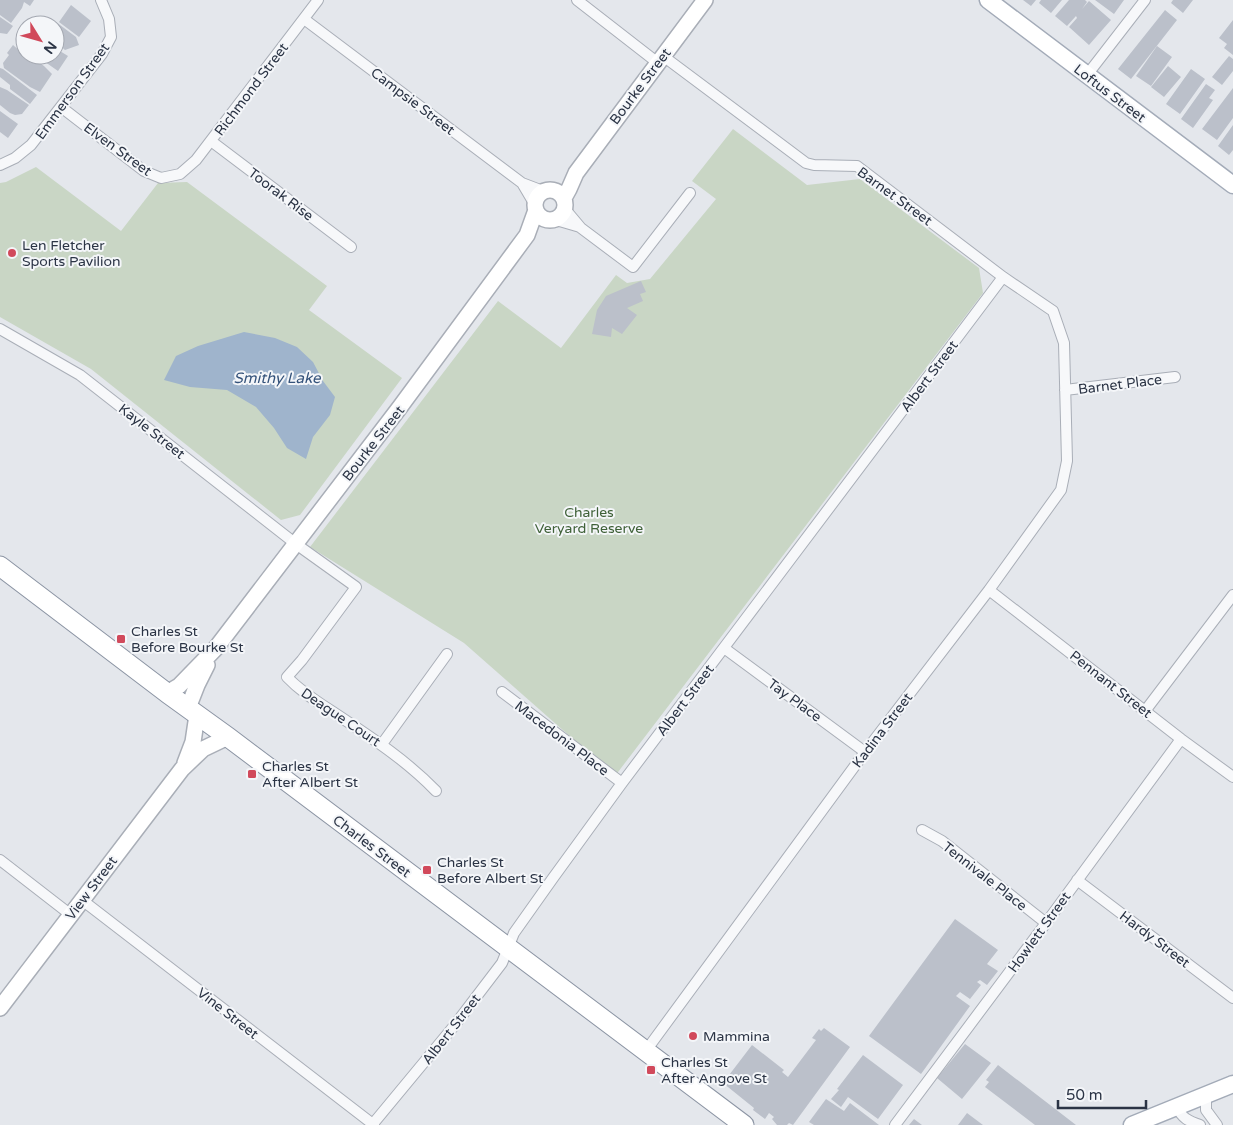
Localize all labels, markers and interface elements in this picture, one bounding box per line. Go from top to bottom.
north arrow [15,15,65,65]
text: N [40,38,60,57]
street label: Emmerson Street [32,39,114,143]
street label: Richmond Street [211,39,292,139]
street label: Bourke Street [606,44,675,128]
street label: Loftus Street [1070,61,1150,126]
street label: Campsie Street [367,64,459,139]
street label: Elven Street [80,119,156,180]
street label: Toorak Rise [245,164,317,224]
street label: Barnet Street [854,164,936,230]
place label: Len Fletcher Sports Pavilion [22,237,121,270]
marker: Len Fletcher Sports Pavilion [6,247,18,259]
street label: Albert Street [897,337,962,415]
water label: Smithy Lake [234,369,322,387]
street label: Barnet Place [1077,371,1163,398]
street label: Kayle Street [115,400,189,463]
street label: Bourke Street [339,402,409,484]
park label: Charles Veryard Reserve [535,504,643,537]
place label: Charles St Before Bourke St [131,623,244,656]
marker: Charles St Before Bourke St [115,633,127,645]
street label: Pennant Street [1066,647,1156,722]
street label: Albert Street [653,661,718,739]
street label: Tay Place [764,675,825,726]
street label: Deague Court [298,685,384,751]
street label: Kadina Street [849,689,917,771]
street label: Macedonia Place [511,697,612,779]
place label: Charles St After Albert St [262,758,359,791]
marker: Charles St After Albert St [246,768,258,780]
street label: Charles Street [329,812,415,882]
street label: Tennivale Place [939,838,1030,915]
street label: View Street [62,852,121,924]
place label: Charles St Before Albert St [437,854,544,887]
marker: Charles St Before Albert St [421,864,433,876]
street label: Howlett Street [1004,888,1075,976]
street label: Hardy Street [1116,907,1194,972]
street label: Vine Street [194,984,262,1043]
street label: Albert Street [419,990,485,1068]
place label: Mammina [703,1028,770,1045]
marker: Mammina [687,1030,699,1042]
place label: Charles St After Angove St [661,1054,768,1087]
marker: Charles St After Angove St [645,1064,657,1076]
scale bar [1058,1078,1146,1110]
text: 50 m [1066,1086,1103,1104]

